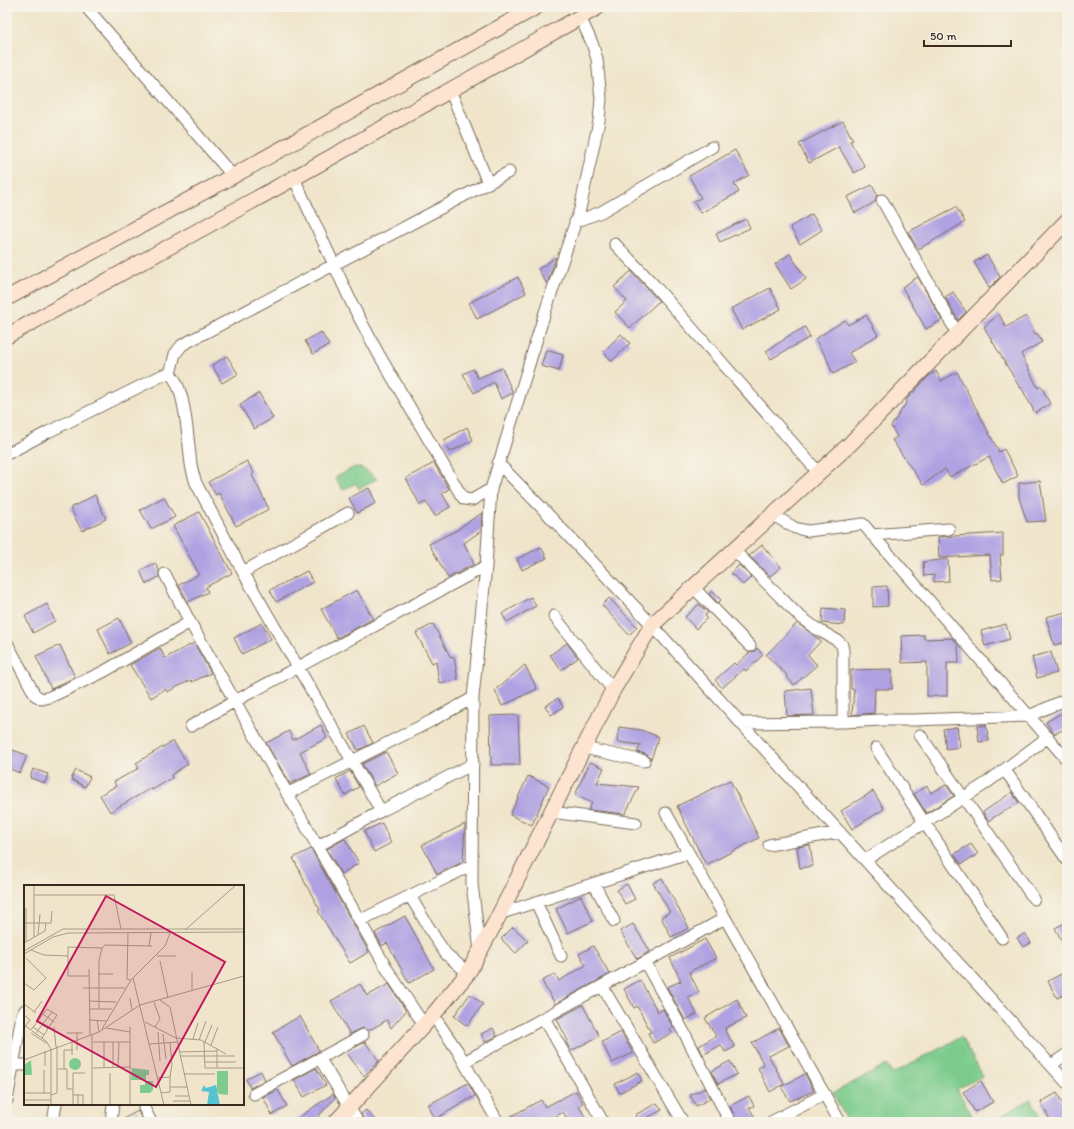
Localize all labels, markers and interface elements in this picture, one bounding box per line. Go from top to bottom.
scale bar [924,22,1011,48]
text: 50 m [930,29,956,43]
inset map [24,885,244,1105]

